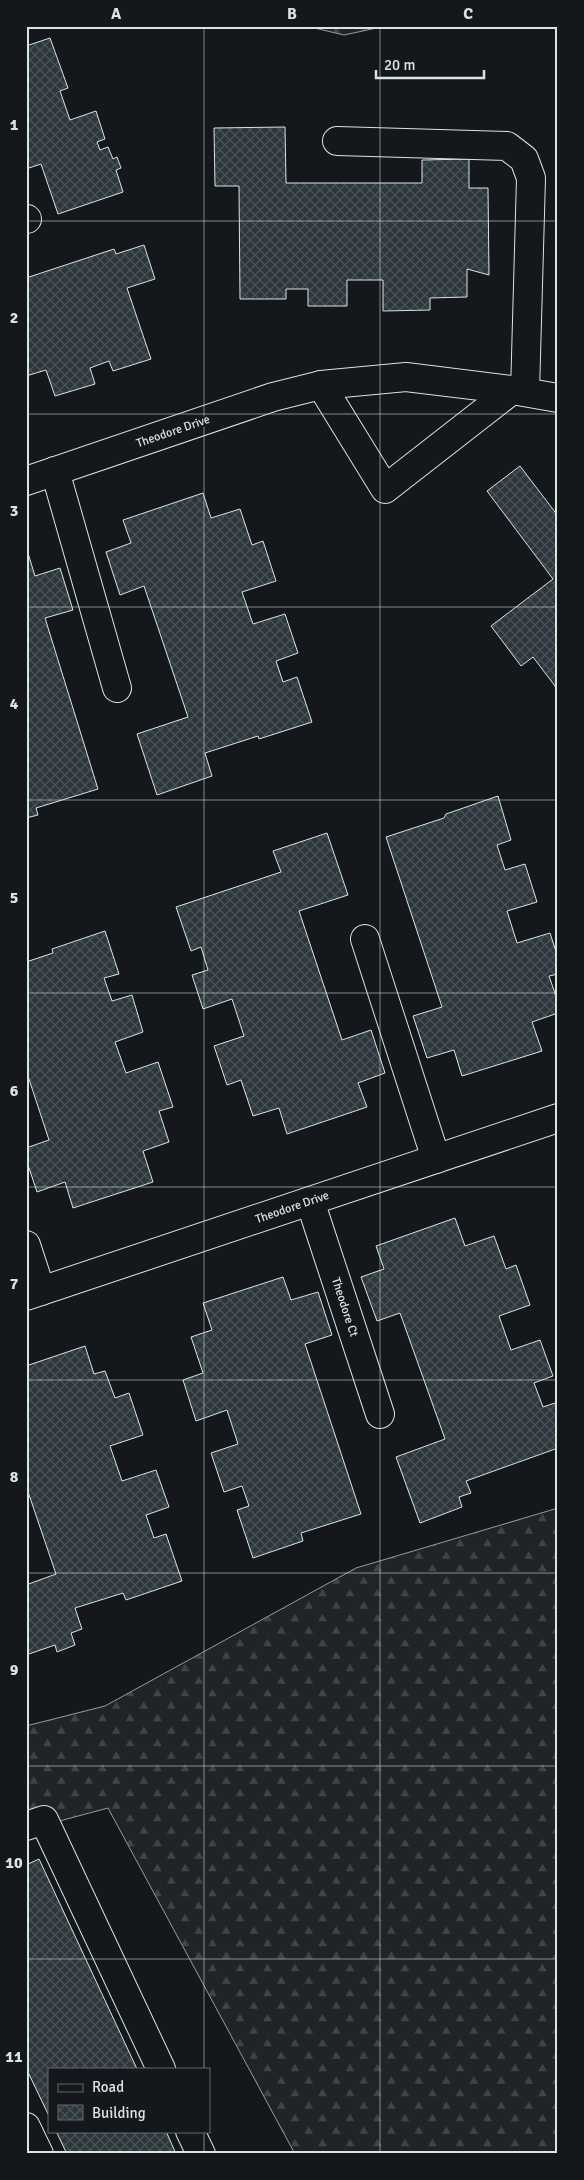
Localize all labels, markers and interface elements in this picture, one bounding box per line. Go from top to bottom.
text: A [111,4,122,24]
text: B [287,4,297,24]
text: C [463,4,473,24]
scale bar [376,48,484,80]
text: 20 m [384,56,415,74]
text: 1 [10,115,19,135]
text: 2 [10,308,18,328]
street label: Theodore Drive [134,412,212,451]
text: 3 [10,501,18,521]
text: 4 [10,694,19,714]
text: 5 [10,888,18,908]
text: 6 [10,1081,19,1101]
street label: Theodore Drive [253,1188,331,1227]
text: 7 [10,1274,19,1294]
street label: Theodore Ct [328,1276,361,1339]
text: 8 [10,1467,19,1487]
text: 9 [10,1660,19,1680]
text: 10 [5,1853,23,1873]
text: 11 [5,2047,23,2067]
legend [48,2068,210,2132]
text: Road [92,2078,124,2096]
text: Building [92,2104,146,2122]

